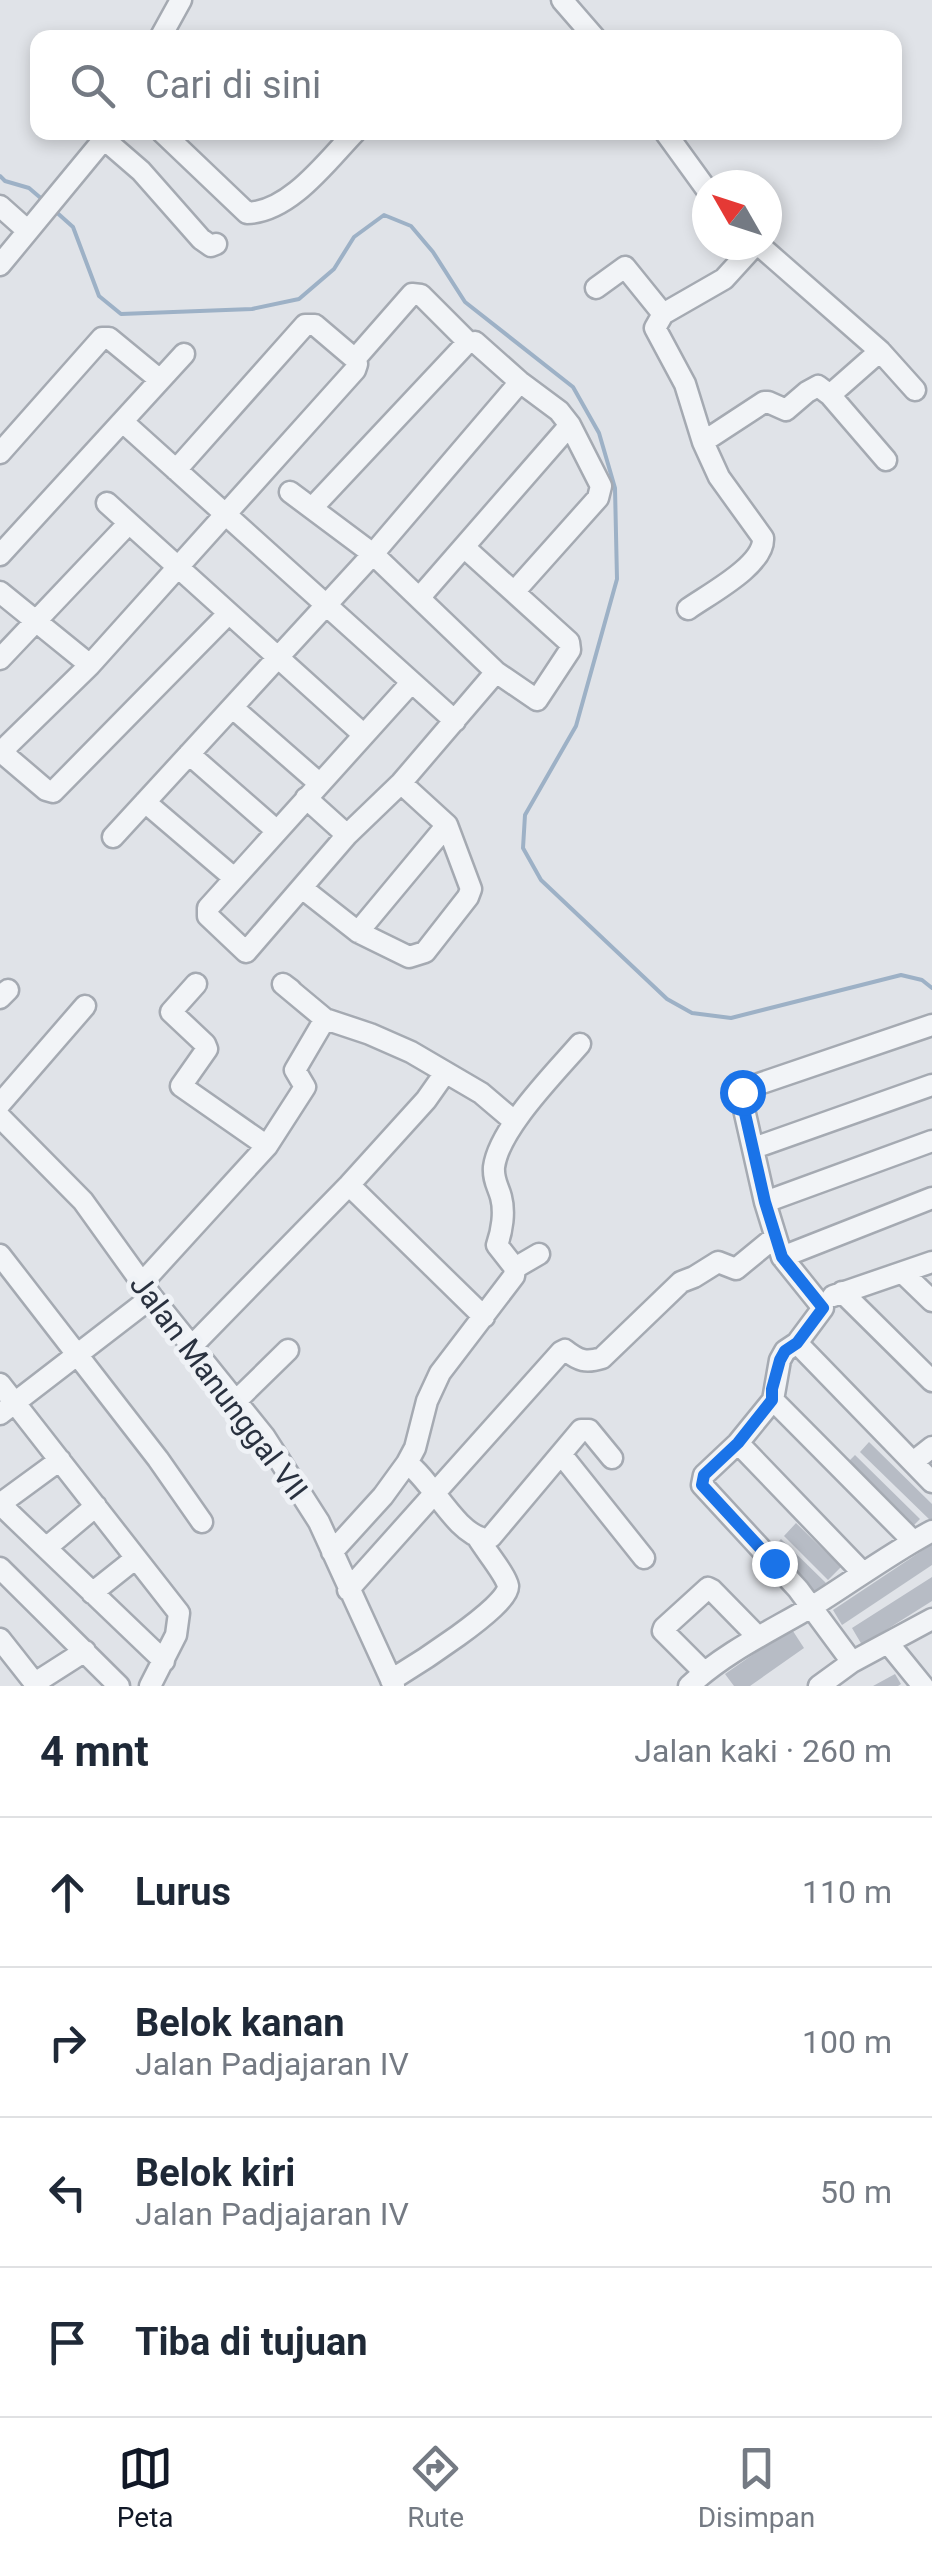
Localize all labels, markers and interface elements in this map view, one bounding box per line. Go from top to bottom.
search box [30,30,902,140]
icon: search [65,58,120,113]
text: Cari di sini [145,63,321,107]
north arrow [692,170,782,260]
route start [720,1070,766,1116]
street label: Jalan Manunggal VII [123,1268,315,1506]
route end [752,1541,798,1587]
text: 4 mnt [40,1727,149,1776]
text: Jalan kaki · 260 m [634,1732,892,1770]
icon: ahead [40,1865,95,1920]
text: Lurus [135,1870,231,1914]
text: 110 m [802,1873,892,1911]
text: Belok kanan [135,2001,345,2045]
icon: right [40,2015,95,2070]
text: 100 m [802,2023,892,2061]
text: Jalan Padjajaran IV [135,2045,409,2083]
text: Belok kiri [135,2151,295,2195]
icon: left [40,2165,95,2220]
text: 50 m [820,2173,892,2211]
text: Jalan Padjajaran IV [135,2195,409,2233]
icon: arrive [40,2315,95,2370]
text: Tiba di tujuan [135,2320,368,2364]
tab: Peta [117,2441,174,2534]
tab: Rute [407,2441,464,2534]
tab: Disimpan [698,2441,815,2534]

